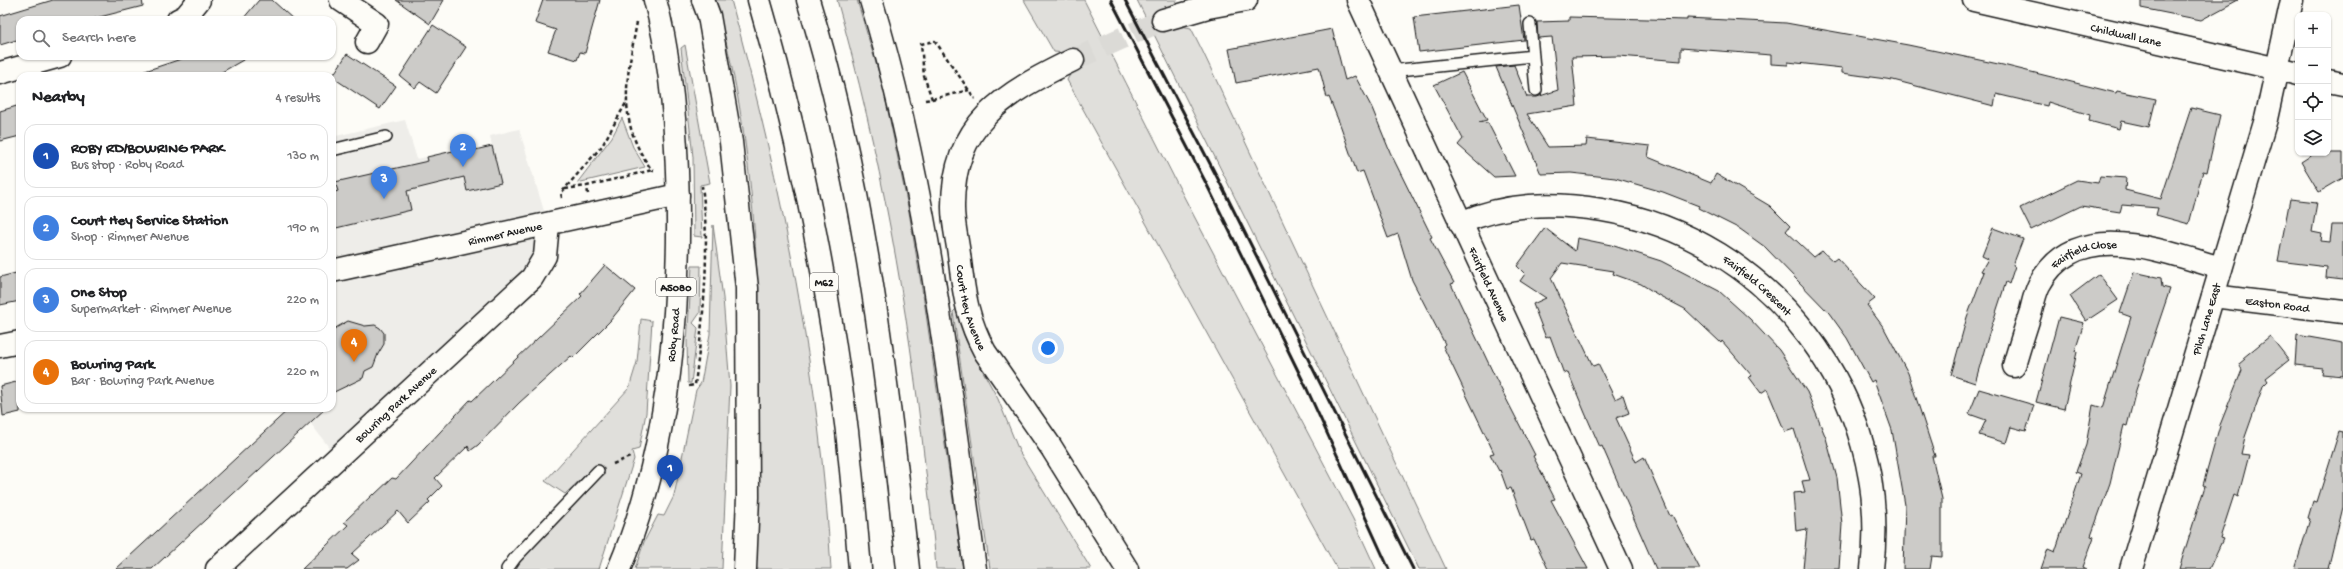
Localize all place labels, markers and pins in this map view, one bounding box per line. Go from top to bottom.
pin: 2 [450,134,476,167]
pin: 3 [371,166,397,199]
pin: 4 [341,329,367,362]
pin: 1 [657,455,683,488]

